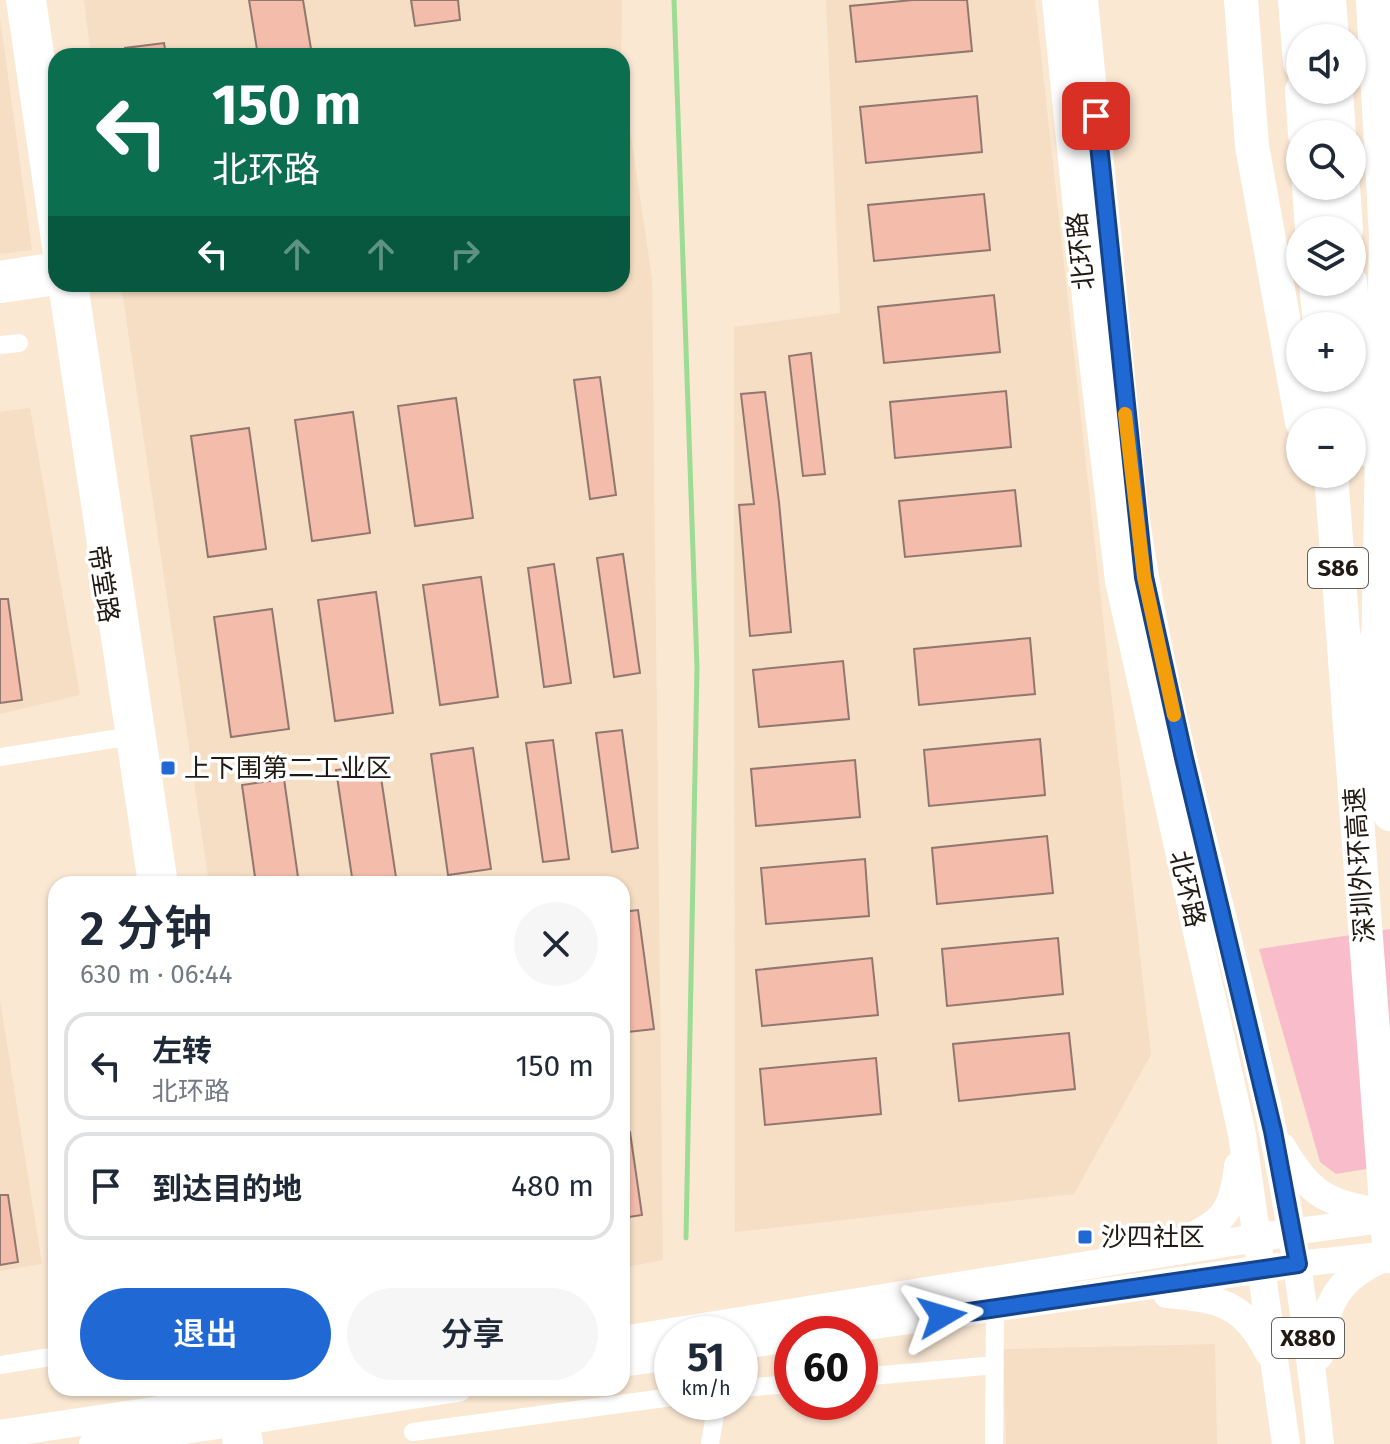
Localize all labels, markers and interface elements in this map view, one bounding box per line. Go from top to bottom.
map controls [1286,24,1366,488]
button: sound [1286,24,1366,104]
text: 150 m [212,72,361,139]
icon: left [80,80,184,184]
pin [1062,82,1130,150]
icon: arrive [1074,94,1118,138]
button: search [1286,120,1366,200]
text: 北环路 [212,148,320,192]
street label: 北环路 [1062,211,1100,291]
button: layers [1286,216,1366,296]
icon: left [191,232,235,276]
icon: ahead [275,232,319,276]
icon: ahead [359,232,403,276]
icon: right [443,232,487,276]
button: + [1286,312,1366,392]
button: − [1286,408,1366,488]
street label: 帝堂路 [82,543,124,625]
road number: S86 [1308,548,1368,588]
place label: 上下围第二工业区 [184,753,392,784]
marker: 上下围第二工业区 [159,759,177,777]
street label: 深圳外环高速 [1339,786,1381,944]
street label: 北环路 [1163,848,1211,930]
text: 2 分钟 [80,900,212,958]
button: close [514,902,598,986]
text: 630 m · 06:44 [80,959,232,990]
text: 左转 [152,1033,212,1069]
icon: left [84,1044,128,1088]
text: 150 m [516,1048,594,1084]
text: 北环路 [152,1076,230,1107]
icon: arrive [84,1164,128,1208]
text: 480 m [511,1168,594,1204]
text: 到达目的地 [152,1171,302,1207]
place label: 沙四社区 [1101,1222,1205,1253]
marker: 沙四社区 [1076,1228,1094,1246]
position arrow [900,1274,984,1358]
button: 退出 [80,1288,331,1380]
button: 分享 [347,1288,598,1380]
speed limit sign: 60 [774,1316,878,1420]
road number: X880 [1272,1318,1344,1358]
text: 51 [687,1334,725,1382]
text: km/h [681,1376,731,1400]

